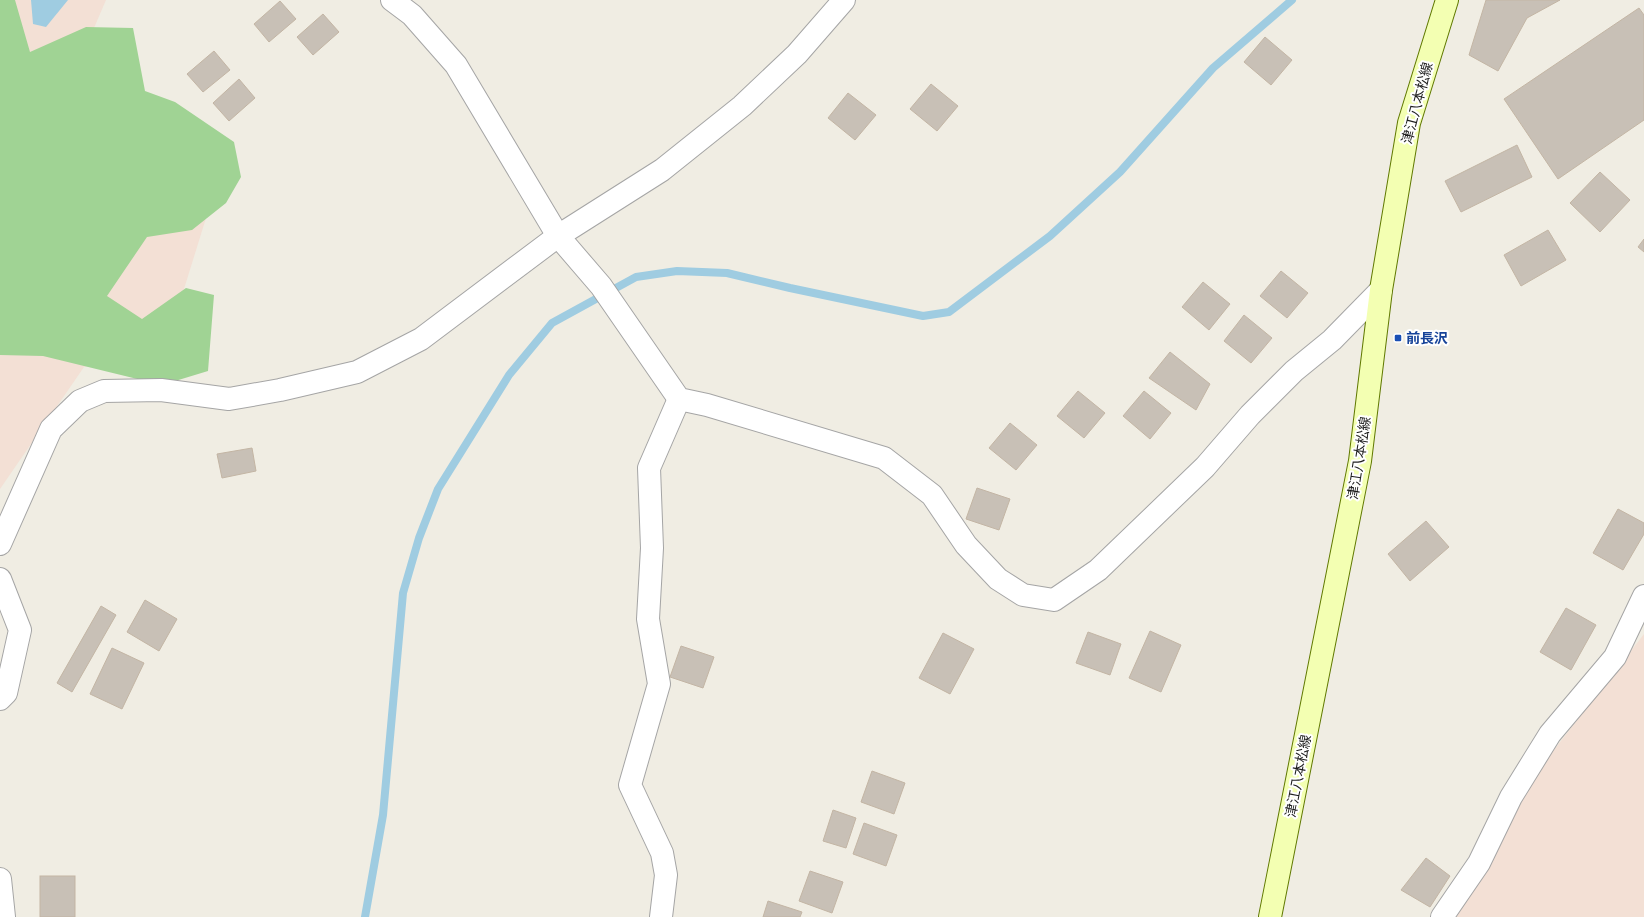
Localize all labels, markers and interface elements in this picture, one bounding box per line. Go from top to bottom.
street label: 津江八本松線 [1396,60,1438,146]
place label: 前長沢 [1406,328,1448,348]
marker: 前長沢 [1393,333,1403,343]
street label: 津江八本松線 [1343,415,1375,501]
street label: 津江八本松線 [1280,733,1316,819]

